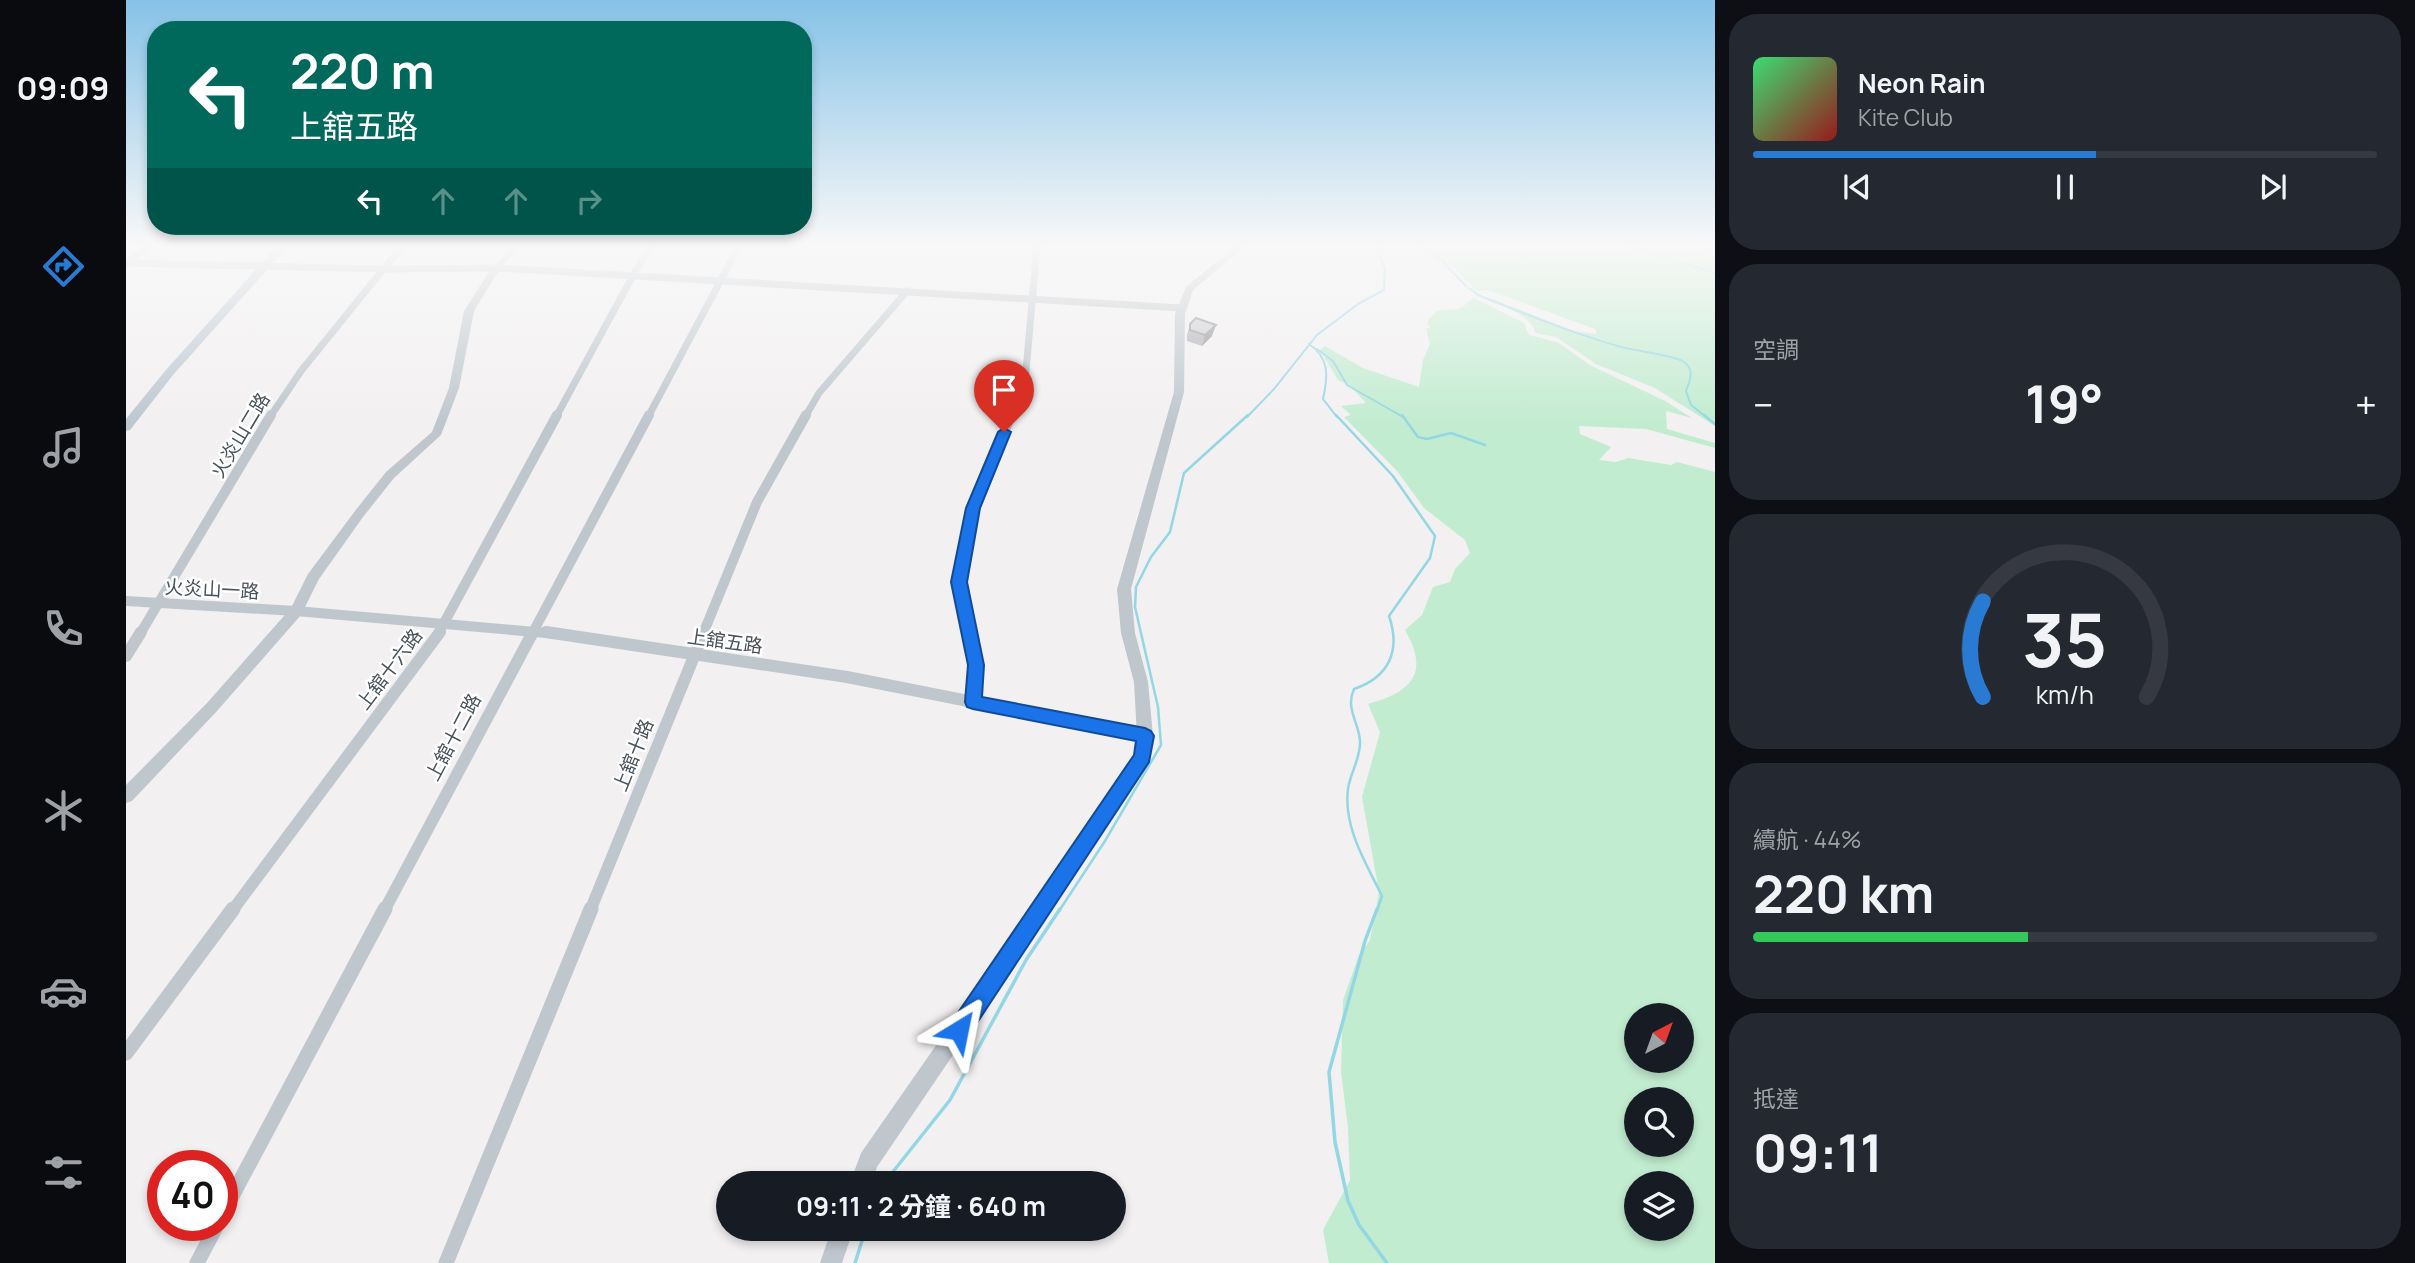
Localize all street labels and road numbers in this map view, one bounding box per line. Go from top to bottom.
street label: 火炎山二路 [204,388,276,482]
street label: 火炎山一路 [164,574,260,604]
street label: 上舘十六路 [350,623,428,715]
street label: 上舘五路 [686,623,764,659]
street label: 上舘十二路 [419,689,487,785]
street label: 上舘十路 [607,715,659,795]

